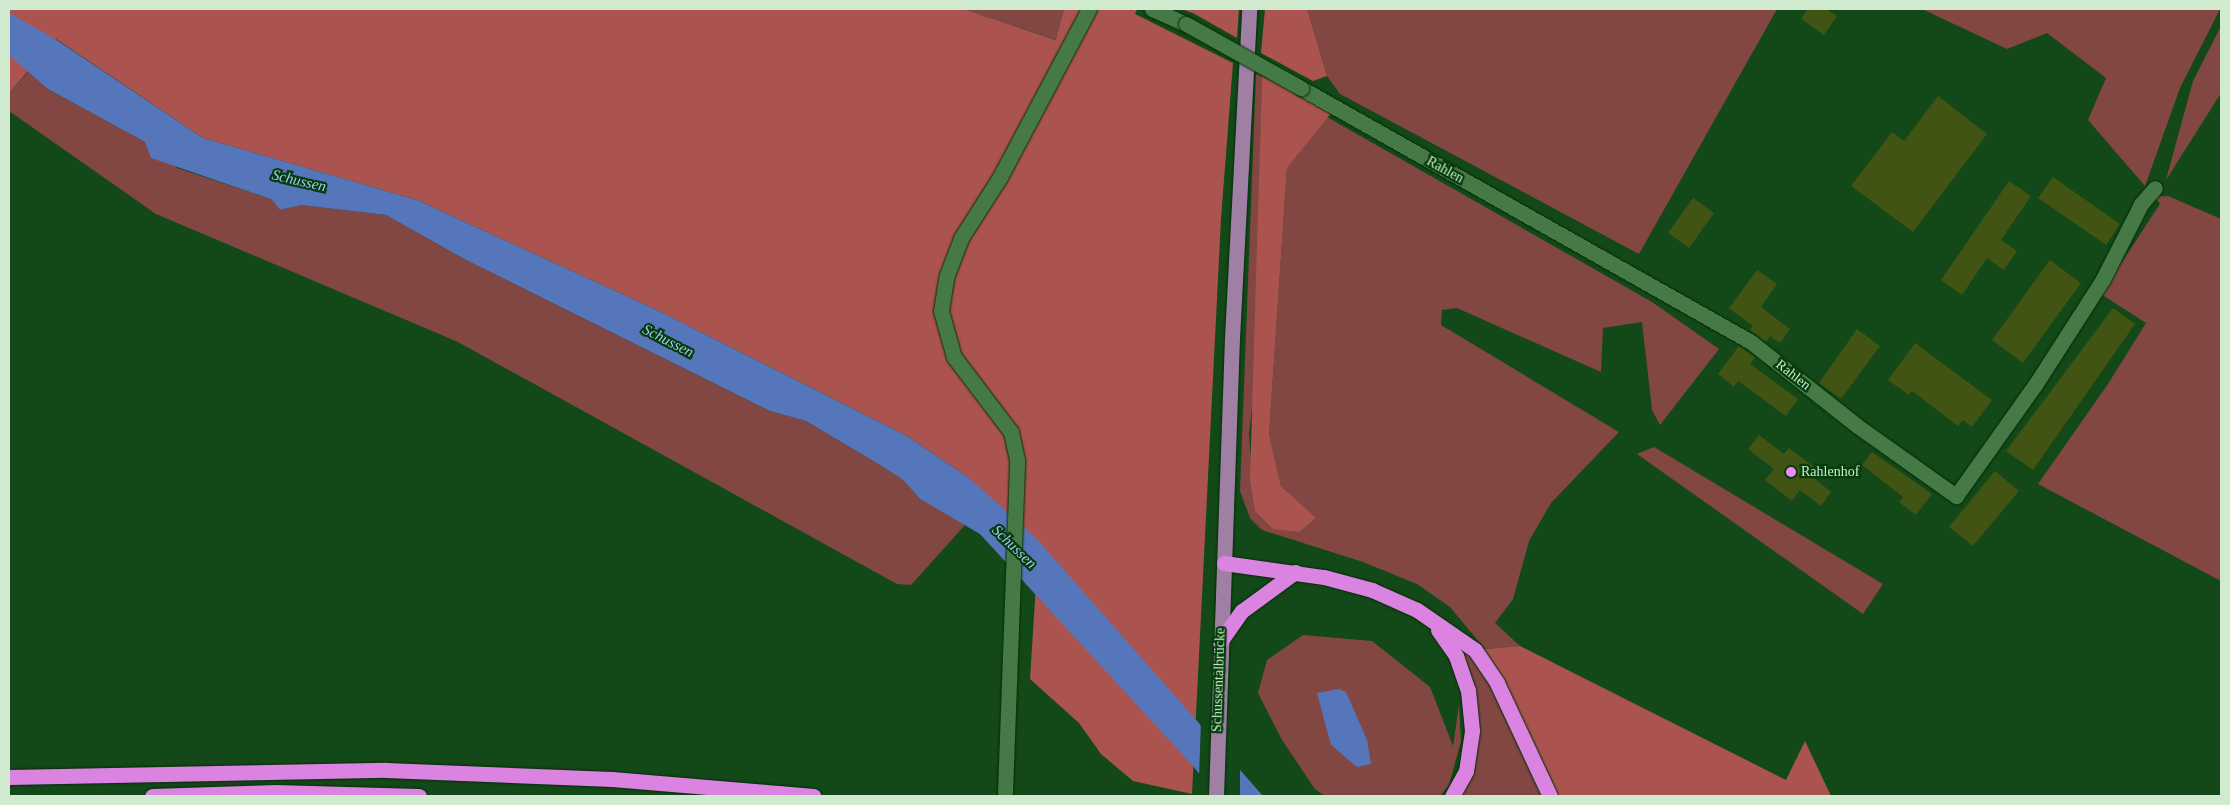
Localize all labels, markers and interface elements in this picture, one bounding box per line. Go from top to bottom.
street label: Rahlen [1424,153,1466,187]
water label: Schussen [270,166,328,196]
water label: Schussen [639,320,697,362]
street label: Rahlen [1772,356,1814,394]
place label: Rahlenhof [1801,464,1859,480]
marker: Rahlenhof [1785,466,1797,478]
water label: Schussen [988,521,1040,573]
street label: Schussentalbrücke [1209,628,1229,732]

